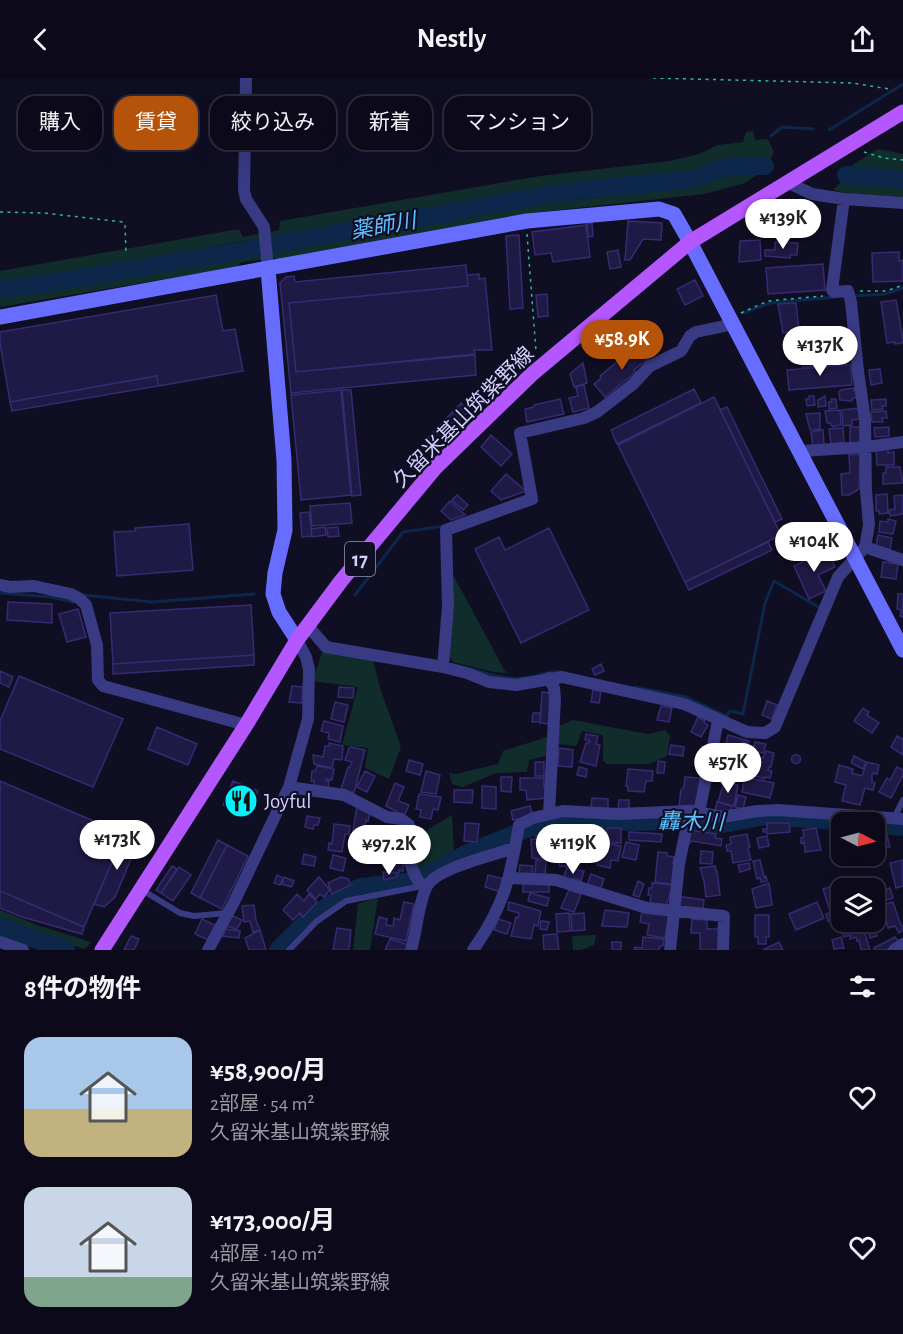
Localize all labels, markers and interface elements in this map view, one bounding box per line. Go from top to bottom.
icon: back [24,23,57,56]
icon: share [846,23,879,56]
text: Nestly [417,25,486,52]
chip: 購入 [18,96,102,150]
chip: 賃貸 [114,96,198,150]
chip: 絞り込み [210,96,336,150]
chip: 新着 [348,96,432,150]
chip: マンション [444,96,591,150]
pin: ¥139K [741,199,825,250]
water label: 薬師川 [349,208,420,243]
text: ¥139K [759,208,807,228]
pin: ¥58.9K [573,320,671,371]
pin: ¥137K [778,326,862,377]
text: ¥58.9K [595,329,649,349]
text: ¥137K [797,335,843,355]
street label: 久留米基山筑紫野線 [388,342,538,492]
pin: ¥104K [772,522,856,573]
text: ¥104K [789,531,839,551]
road number: 17 [345,542,375,576]
pin: ¥57K [692,743,764,794]
text: ¥57K [708,752,748,772]
restaurant icon: Joyful [223,783,259,819]
place label: Joyful [264,791,311,812]
water label: 轟木川 [658,809,726,834]
north arrow [831,812,885,866]
map controls [831,812,885,932]
pin: ¥173K [75,820,159,871]
pin: ¥119K [531,824,615,875]
pin: ¥97.2K [340,825,438,876]
text: ¥173K [94,829,140,849]
text: ¥119K [550,833,596,853]
text: ¥97.2K [362,834,416,854]
button: layers [831,878,885,932]
icon: filters [846,970,879,1003]
text: 8件の物件 [24,976,141,1002]
text: ¥58,900/月 [210,1058,327,1084]
icon: home [72,1061,144,1133]
icon: heart [846,1081,879,1114]
text: 2部屋 · 54 m² [210,1094,315,1114]
text: 久留米基山筑紫野線 [210,1123,390,1143]
text: ¥173,000/月 [210,1208,335,1234]
icon: home [72,1211,144,1283]
icon: heart [846,1231,879,1264]
text: 4部屋 · 140 m² [210,1244,324,1264]
text: 久留米基山筑紫野線 [210,1273,390,1293]

